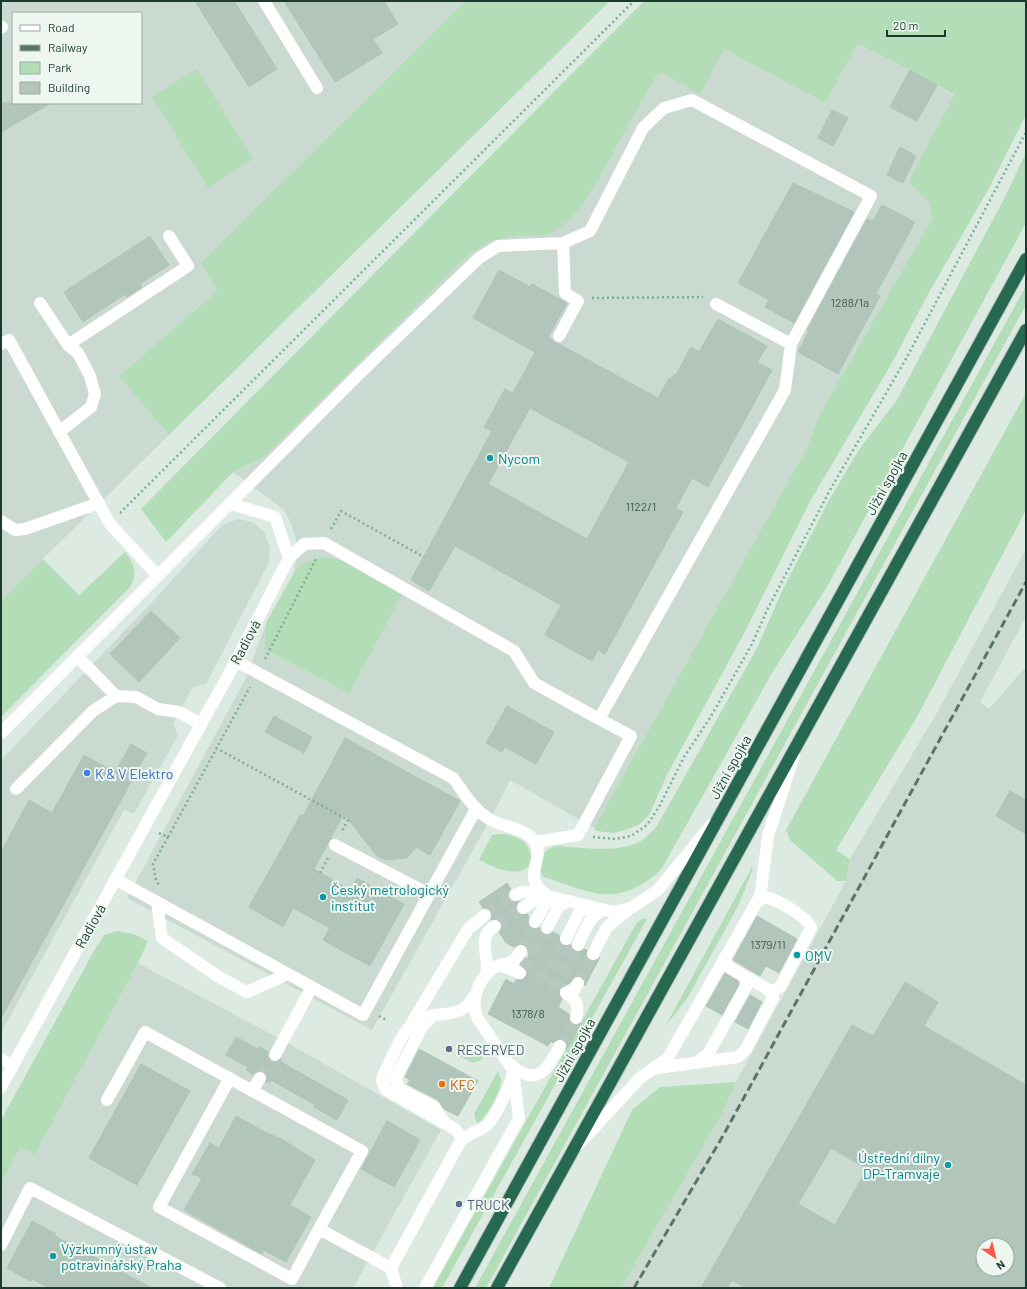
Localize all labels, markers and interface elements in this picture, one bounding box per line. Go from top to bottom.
legend [12,12,142,104]
scale bar [887,12,945,38]
text: 20 m [893,18,919,32]
text: Road [48,20,75,34]
text: Railway [48,40,88,54]
text: Park [48,60,72,74]
text: Building [48,80,90,94]
house number: 1288/1a [831,295,869,309]
street label: Jižní spojka [861,448,911,518]
place label: Nycom [498,450,540,467]
marker: Nycom [485,453,495,463]
house number: 1122/1 [626,499,656,513]
street label: Radiová [226,617,264,667]
street label: Jižní spojka [705,732,755,802]
place label: K & V Elektro [95,765,173,782]
marker: K & V Elektro [82,768,92,778]
place label: Český metrologický institut [331,881,450,914]
marker: Český metrologický institut [318,892,328,902]
street label: Radiová [71,901,109,951]
house number: 1379/11 [750,937,786,951]
place label: OMV [805,947,832,964]
marker: OMV [792,950,802,960]
house number: 1378/8 [511,1006,545,1020]
street label: Jižní spojka [549,1015,599,1085]
place label: RESERVED [457,1041,524,1058]
marker: RESERVED [444,1044,454,1054]
place label: KFC [450,1076,475,1093]
marker: KFC [437,1079,447,1089]
place label: Ústřední dílny DP-Tramvaje [858,1149,941,1182]
marker: Ústřední dílny DP-Tramvaje [943,1160,953,1170]
place label: TRUCK [467,1196,510,1213]
marker: TRUCK [454,1199,464,1209]
north arrow [975,1237,1015,1277]
place label: Výzkumný ústav potravinářský Praha [61,1240,182,1273]
marker: Výzkumný ústav potravinářský Praha [48,1251,58,1261]
text: N [994,1258,1008,1273]

